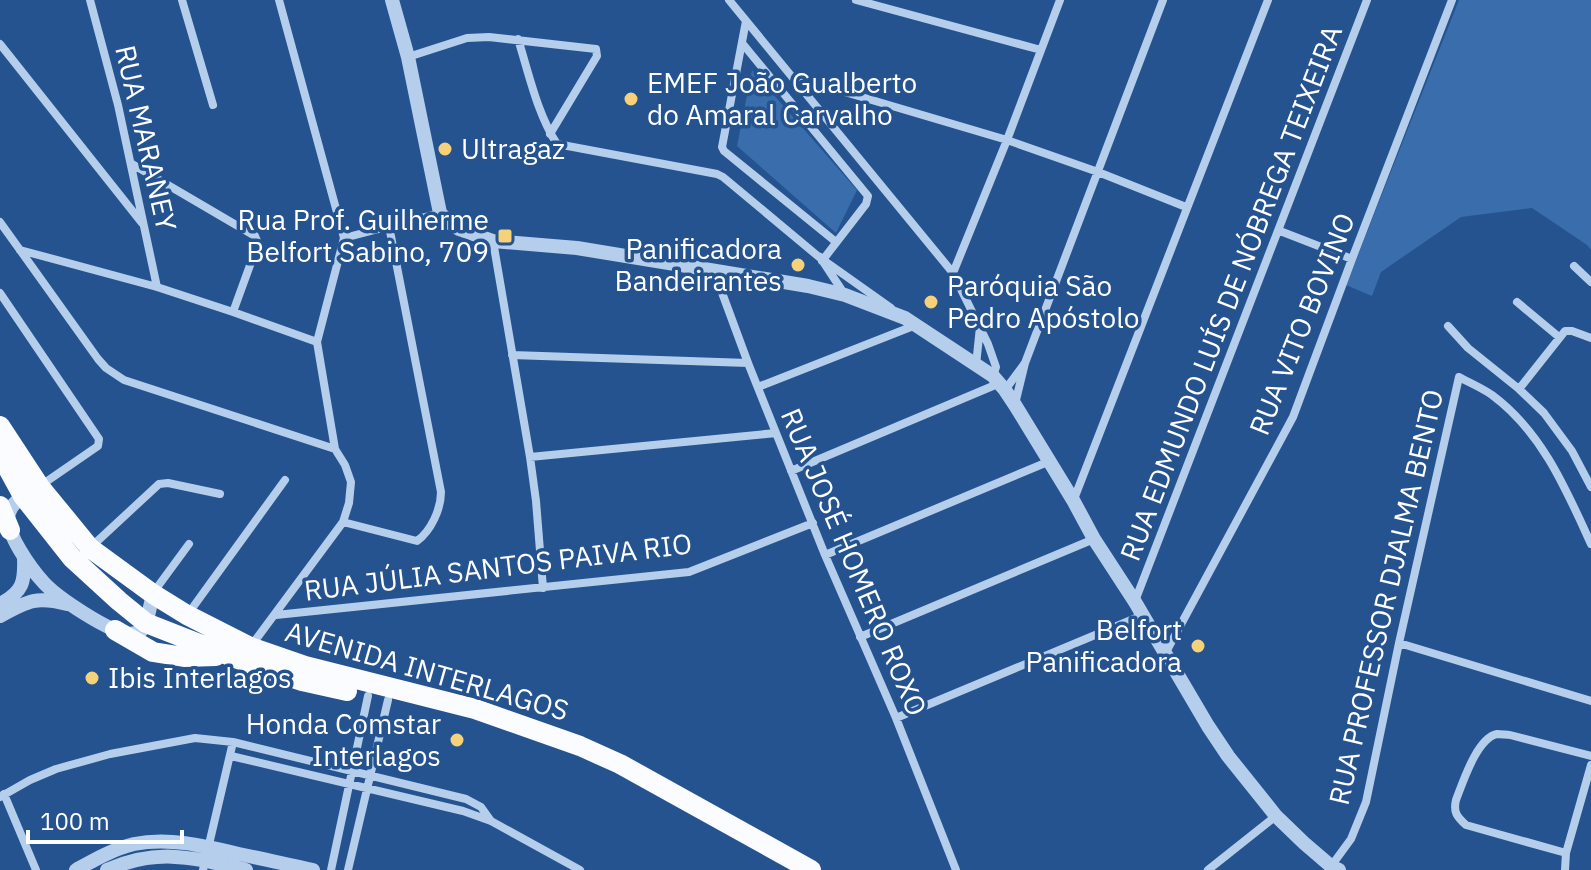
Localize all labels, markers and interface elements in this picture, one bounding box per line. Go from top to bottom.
street label: RUA EDMUNDO LUÍS DE NÓBREGA TEIXEIRA [1111,20,1350,566]
street label: RUA MARANEY [107,41,186,235]
place label: EMEF João Gualberto do Amaral Carvalho [647,64,917,133]
marker: EMEF João Gualberto do Amaral Carvalho [622,90,640,108]
place label: Ultragaz [461,130,565,167]
marker: Ultragaz [436,140,454,158]
place label: Rua Prof. Guilherme Belfort Sabino, 709 [237,201,489,270]
street label: RUA VITO BOVINO [1240,207,1363,440]
marker: Rua Prof. Guilherme Belfort Sabino, 709 [496,227,514,245]
place label: Panificadora Bandeirantes [615,230,782,299]
marker: Panificadora Bandeirantes [789,256,807,274]
place label: Paróquia São Pedro Apóstolo [947,267,1139,336]
marker: Paróquia São Pedro Apóstolo [922,293,940,311]
street label: RUA PROFESSOR DJALMA BENTO [1320,386,1451,808]
street label: RUA JOSÉ HOMERO ROXO [773,402,936,721]
street label: RUA JÚLIA SANTOS PAIVA RIO [302,524,694,609]
place label: Belfort Panificadora [1026,611,1182,680]
street label: AVENIDA INTERLAGOS [281,612,573,729]
marker: Belfort Panificadora [1189,637,1207,655]
place label: Ibis Interlagos [108,659,292,696]
marker: Ibis Interlagos [83,669,101,687]
place label: Honda Comstar Interlagos [246,705,441,774]
marker: Honda Comstar Interlagos [448,731,466,749]
scale bar [28,794,182,844]
text: 100 m [40,805,110,837]

